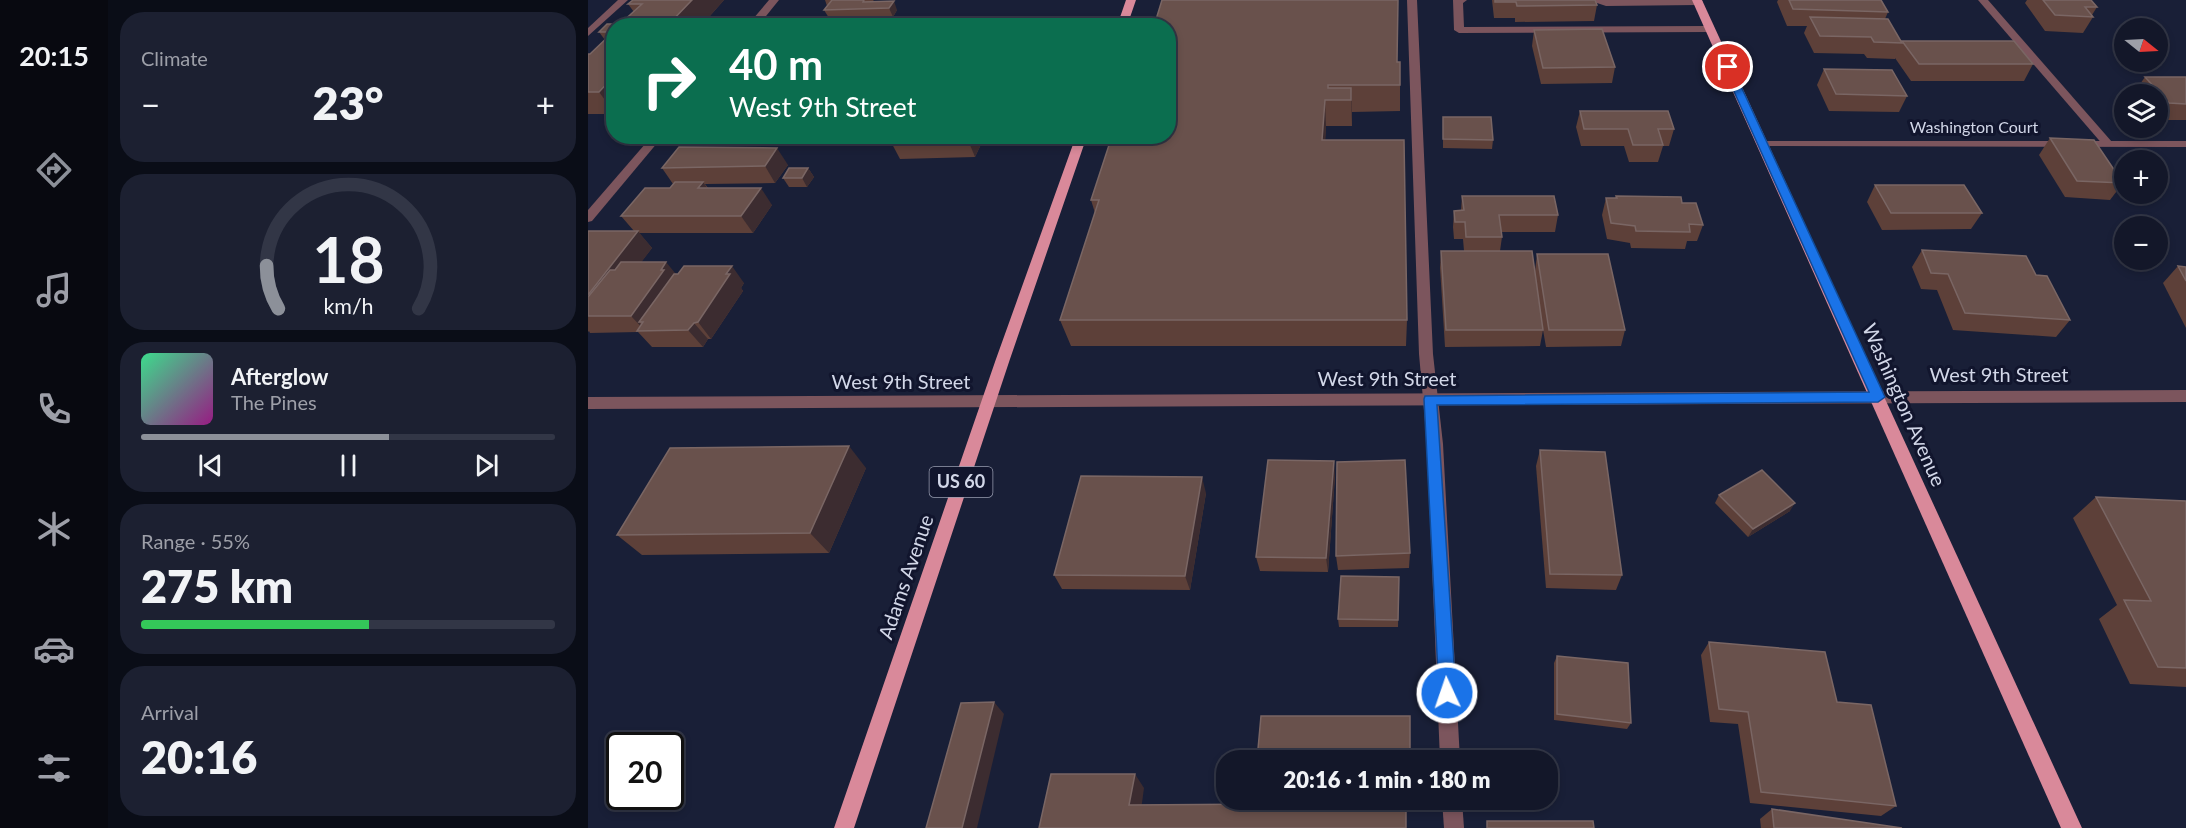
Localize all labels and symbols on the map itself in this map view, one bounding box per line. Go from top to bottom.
north arrow [2114,18,2168,72]
pin [1702,41,1753,92]
street label: Washington Court [1910,117,2038,136]
street label: Washington Avenue [1858,319,1952,490]
street label: West 9th Street [1930,362,2068,386]
street label: West 9th Street [1318,366,1456,390]
street label: West 9th Street [832,369,970,393]
road number: US 60 [930,467,992,497]
street label: Adams Avenue [873,511,938,642]
position arrow [1415,661,1479,725]
speed limit sign: 20 [606,732,684,810]

